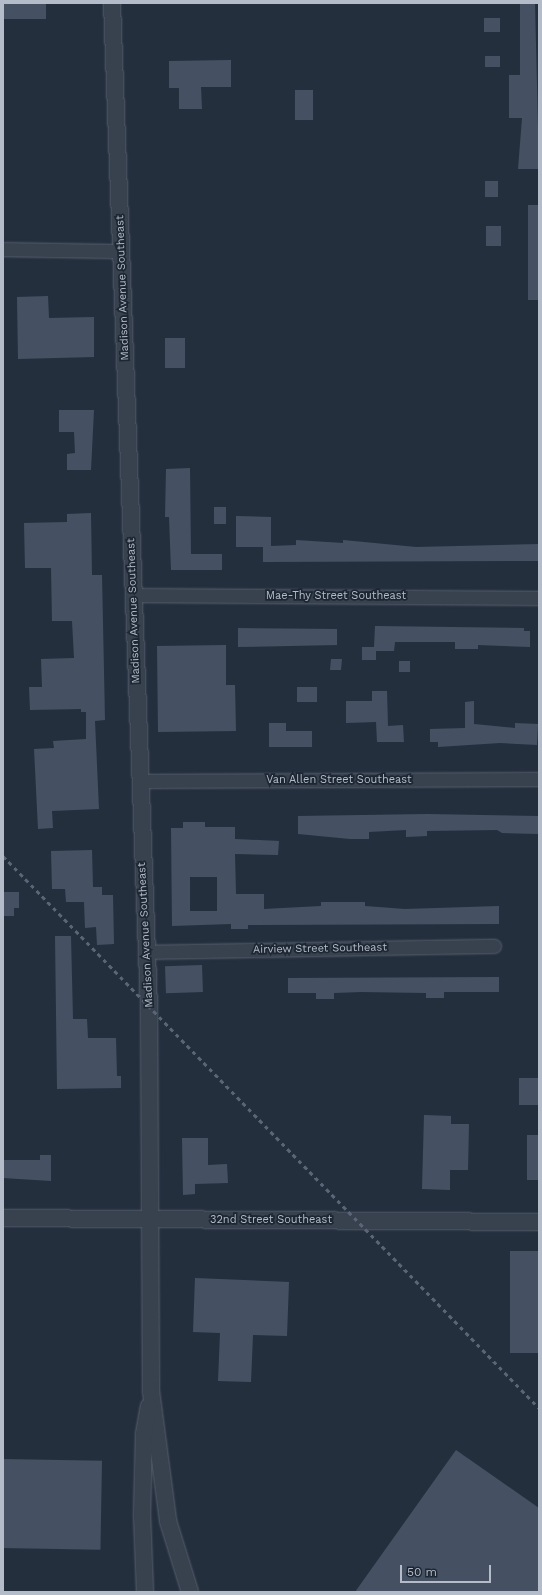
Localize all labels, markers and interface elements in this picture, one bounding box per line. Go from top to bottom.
street label: Madison Avenue Southeast [114,215,132,361]
street label: Madison Avenue Southeast [125,538,143,684]
street label: Mae-Thy Street Southeast [266,589,406,603]
street label: Van Allen Street Southeast [266,773,412,787]
street label: Madison Avenue Southeast [136,862,156,1008]
street label: Airview Street Southeast [253,941,387,957]
street label: 32nd Street Southeast [210,1213,332,1227]
scale bar [402,1557,493,1583]
text: 50 m [407,1565,437,1579]

